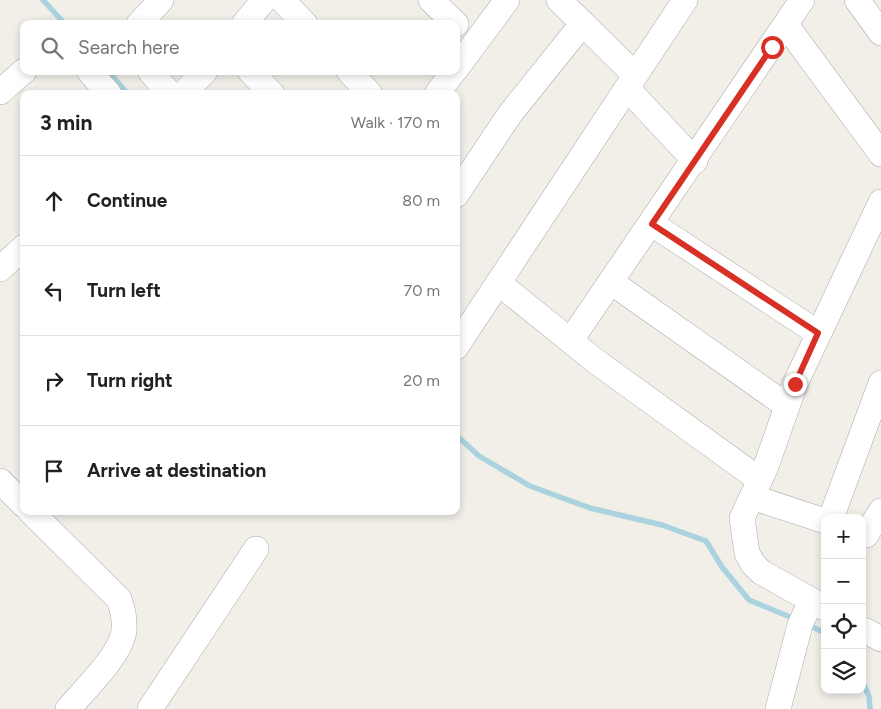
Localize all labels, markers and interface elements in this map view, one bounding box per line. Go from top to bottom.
search box [20,20,460,75]
icon: search [38,34,66,62]
text: Search here [78,36,180,59]
route start [761,36,784,59]
text: 3 min [40,110,92,135]
text: Walk · 170 m [351,113,440,132]
icon: ahead [40,187,68,215]
text: Continue [87,189,167,212]
text: 80 m [402,191,440,210]
icon: left [40,277,68,305]
text: Turn left [87,279,161,302]
text: 70 m [404,281,440,300]
icon: right [40,367,68,395]
text: Turn right [87,369,173,392]
text: 20 m [403,371,440,390]
route end [784,373,807,396]
icon: arrive [40,457,68,485]
text: Arrive at destination [87,459,266,482]
map controls [821,514,866,694]
button: + [821,514,866,559]
button: − [821,559,866,604]
button: locate [821,604,866,649]
button: layers [821,649,866,694]

